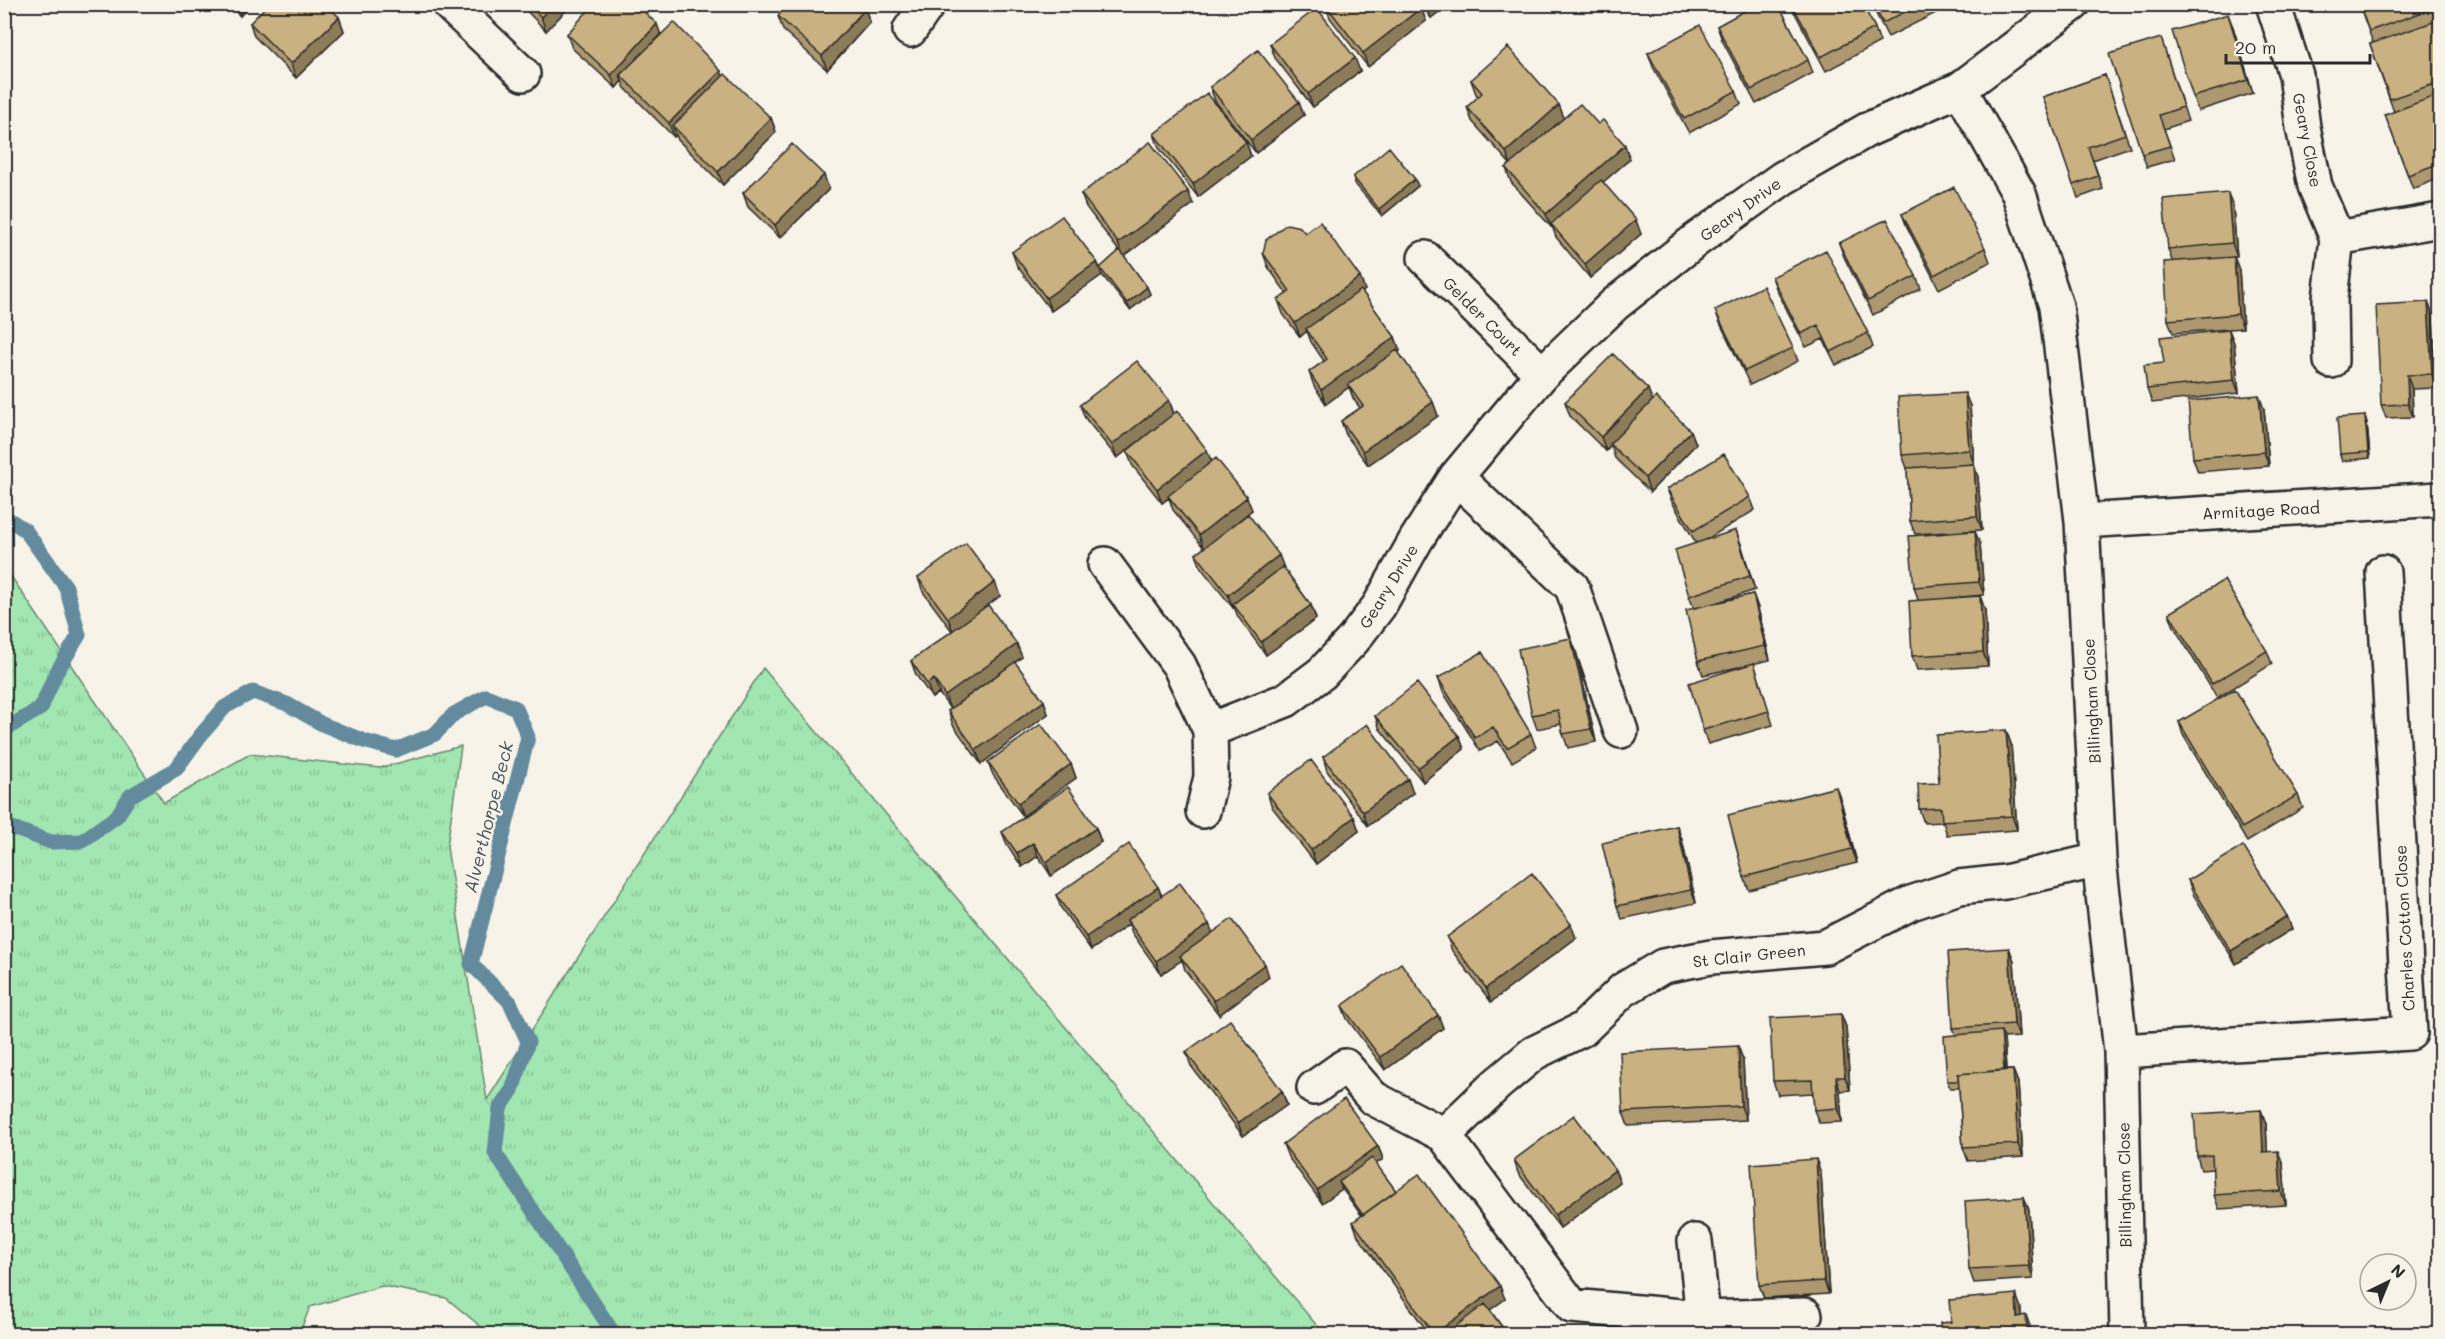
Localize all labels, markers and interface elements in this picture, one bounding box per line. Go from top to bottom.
scale bar [2226,27,2370,65]
text: 20 m [2235,35,2276,59]
street label: Geary Close [2289,91,2327,189]
street label: Geary Drive [1695,172,1785,246]
street label: Gelder Court [1439,272,1527,360]
street label: Armitage Road [2202,496,2320,524]
street label: Geary Drive [1354,540,1422,632]
street label: Billingham Close [2077,638,2105,764]
water label: Alverthorpe Beck [458,739,518,895]
street label: Charles Cotton Close [2389,844,2419,1012]
street label: St Clair Green [1692,939,1806,971]
street label: Billingham Close [2112,1122,2136,1248]
north arrow [2358,1252,2418,1312]
text: N [2387,1259,2410,1282]

